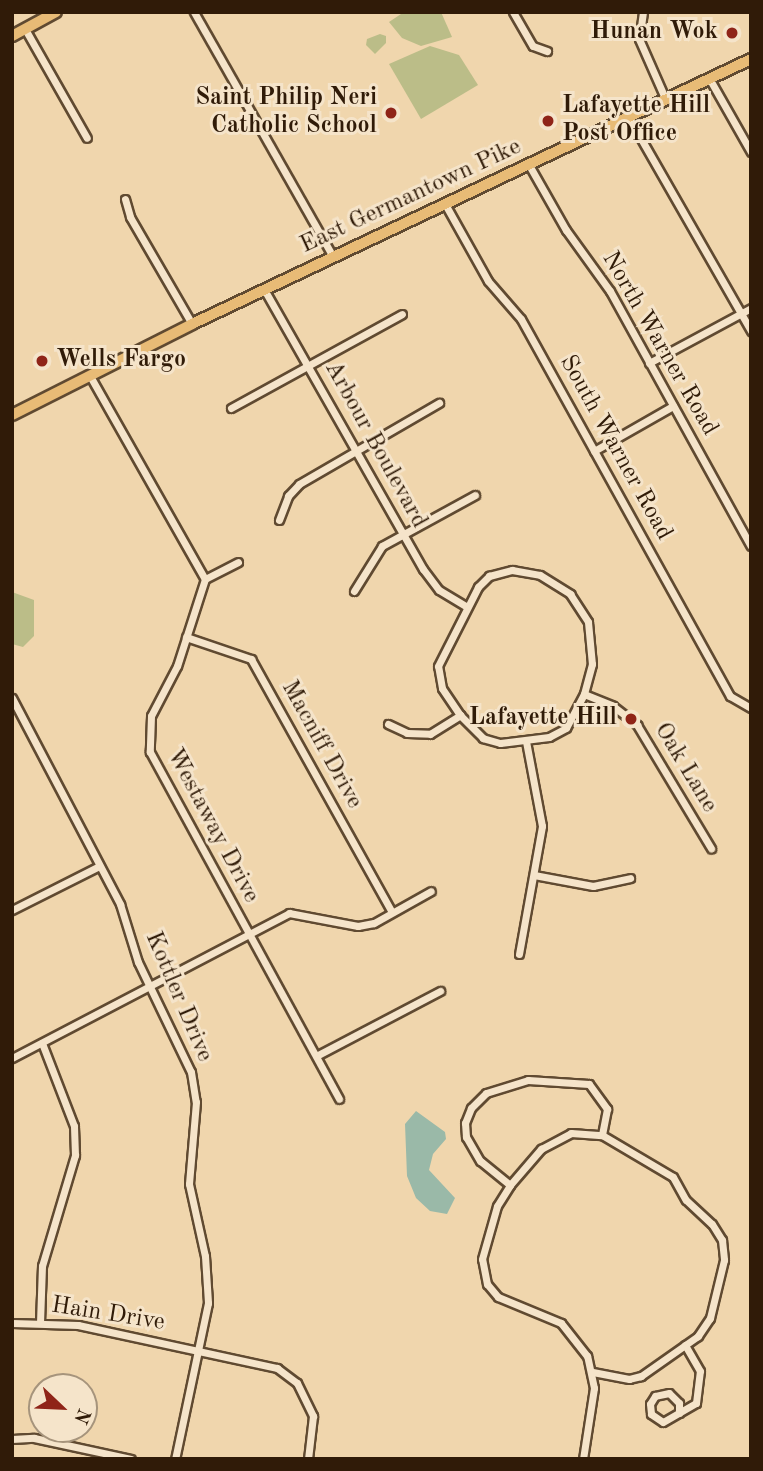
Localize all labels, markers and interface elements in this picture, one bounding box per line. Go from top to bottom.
place label: Hunan Wok [590,19,718,47]
marker: Hunan Wok [724,25,740,41]
place label: Saint Philip Neri Catholic School [195,85,377,141]
place label: Lafayette Hill Post Office [562,93,710,149]
marker: Saint Philip Neri Catholic School [383,105,399,121]
marker: Lafayette Hill Post Office [540,113,556,129]
street label: East Germantown Pike [296,133,526,261]
street label: North Warner Road [595,247,723,441]
place label: Wells Fargo [56,347,186,375]
street label: South Warner Road [552,350,678,546]
marker: Wells Fargo [34,353,50,369]
street label: Arbour Boulevard [317,356,433,534]
street label: Macniff Drive [274,676,368,814]
place label: Lafayette Hill [469,705,617,733]
marker: Lafayette Hill [623,711,639,727]
street label: Oak Lane [647,718,723,818]
street label: Westaway Drive [159,744,265,908]
street label: Kottler Drive [138,928,218,1066]
street label: Hain Drive [49,1292,167,1338]
north arrow [28,1373,98,1443]
text: N [69,1405,93,1426]

